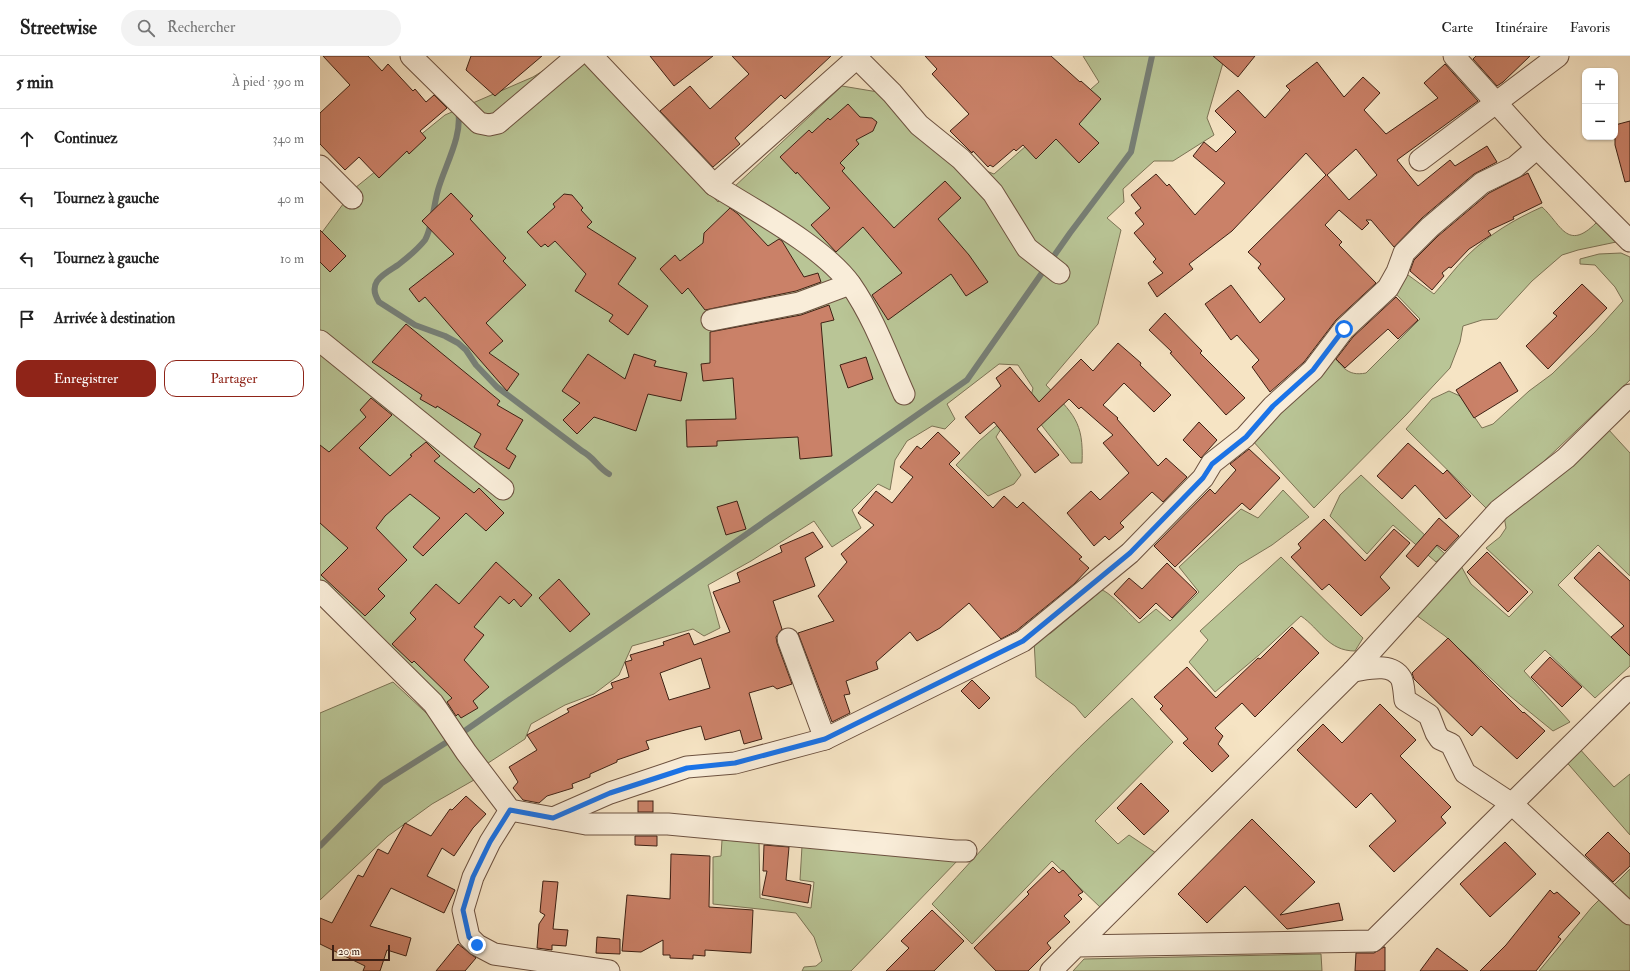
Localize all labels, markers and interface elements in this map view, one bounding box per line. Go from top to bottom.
search box [121,10,401,46]
text: Streetwise [20,16,97,40]
icon: search [135,17,157,39]
text: Rechercher [167,18,235,37]
text: Carte [1442,19,1473,36]
text: Itinéraire [1495,19,1548,36]
text: Favoris [1570,19,1610,36]
map controls [1582,68,1618,140]
button: + [1582,68,1618,104]
text: 5 min [16,72,54,93]
text: À pied · 390 m [232,74,304,90]
button: − [1582,104,1618,140]
icon: ahead [16,128,38,150]
text: Continuez [54,129,118,148]
text: 340 m [273,131,304,147]
icon: left [16,188,38,210]
text: Tournez à gauche [54,189,159,208]
text: 40 m [278,191,304,207]
icon: left [16,248,38,270]
text: Tournez à gauche [54,249,159,268]
text: 10 m [280,251,304,267]
icon: arrive [16,308,38,330]
text: Arrivée à destination [54,309,175,328]
route start [1335,320,1353,338]
button: Enregistrer [16,360,156,397]
button: Partager [164,360,304,397]
route end [468,936,486,954]
scale bar [332,943,390,962]
text: 20 m [338,945,360,958]

